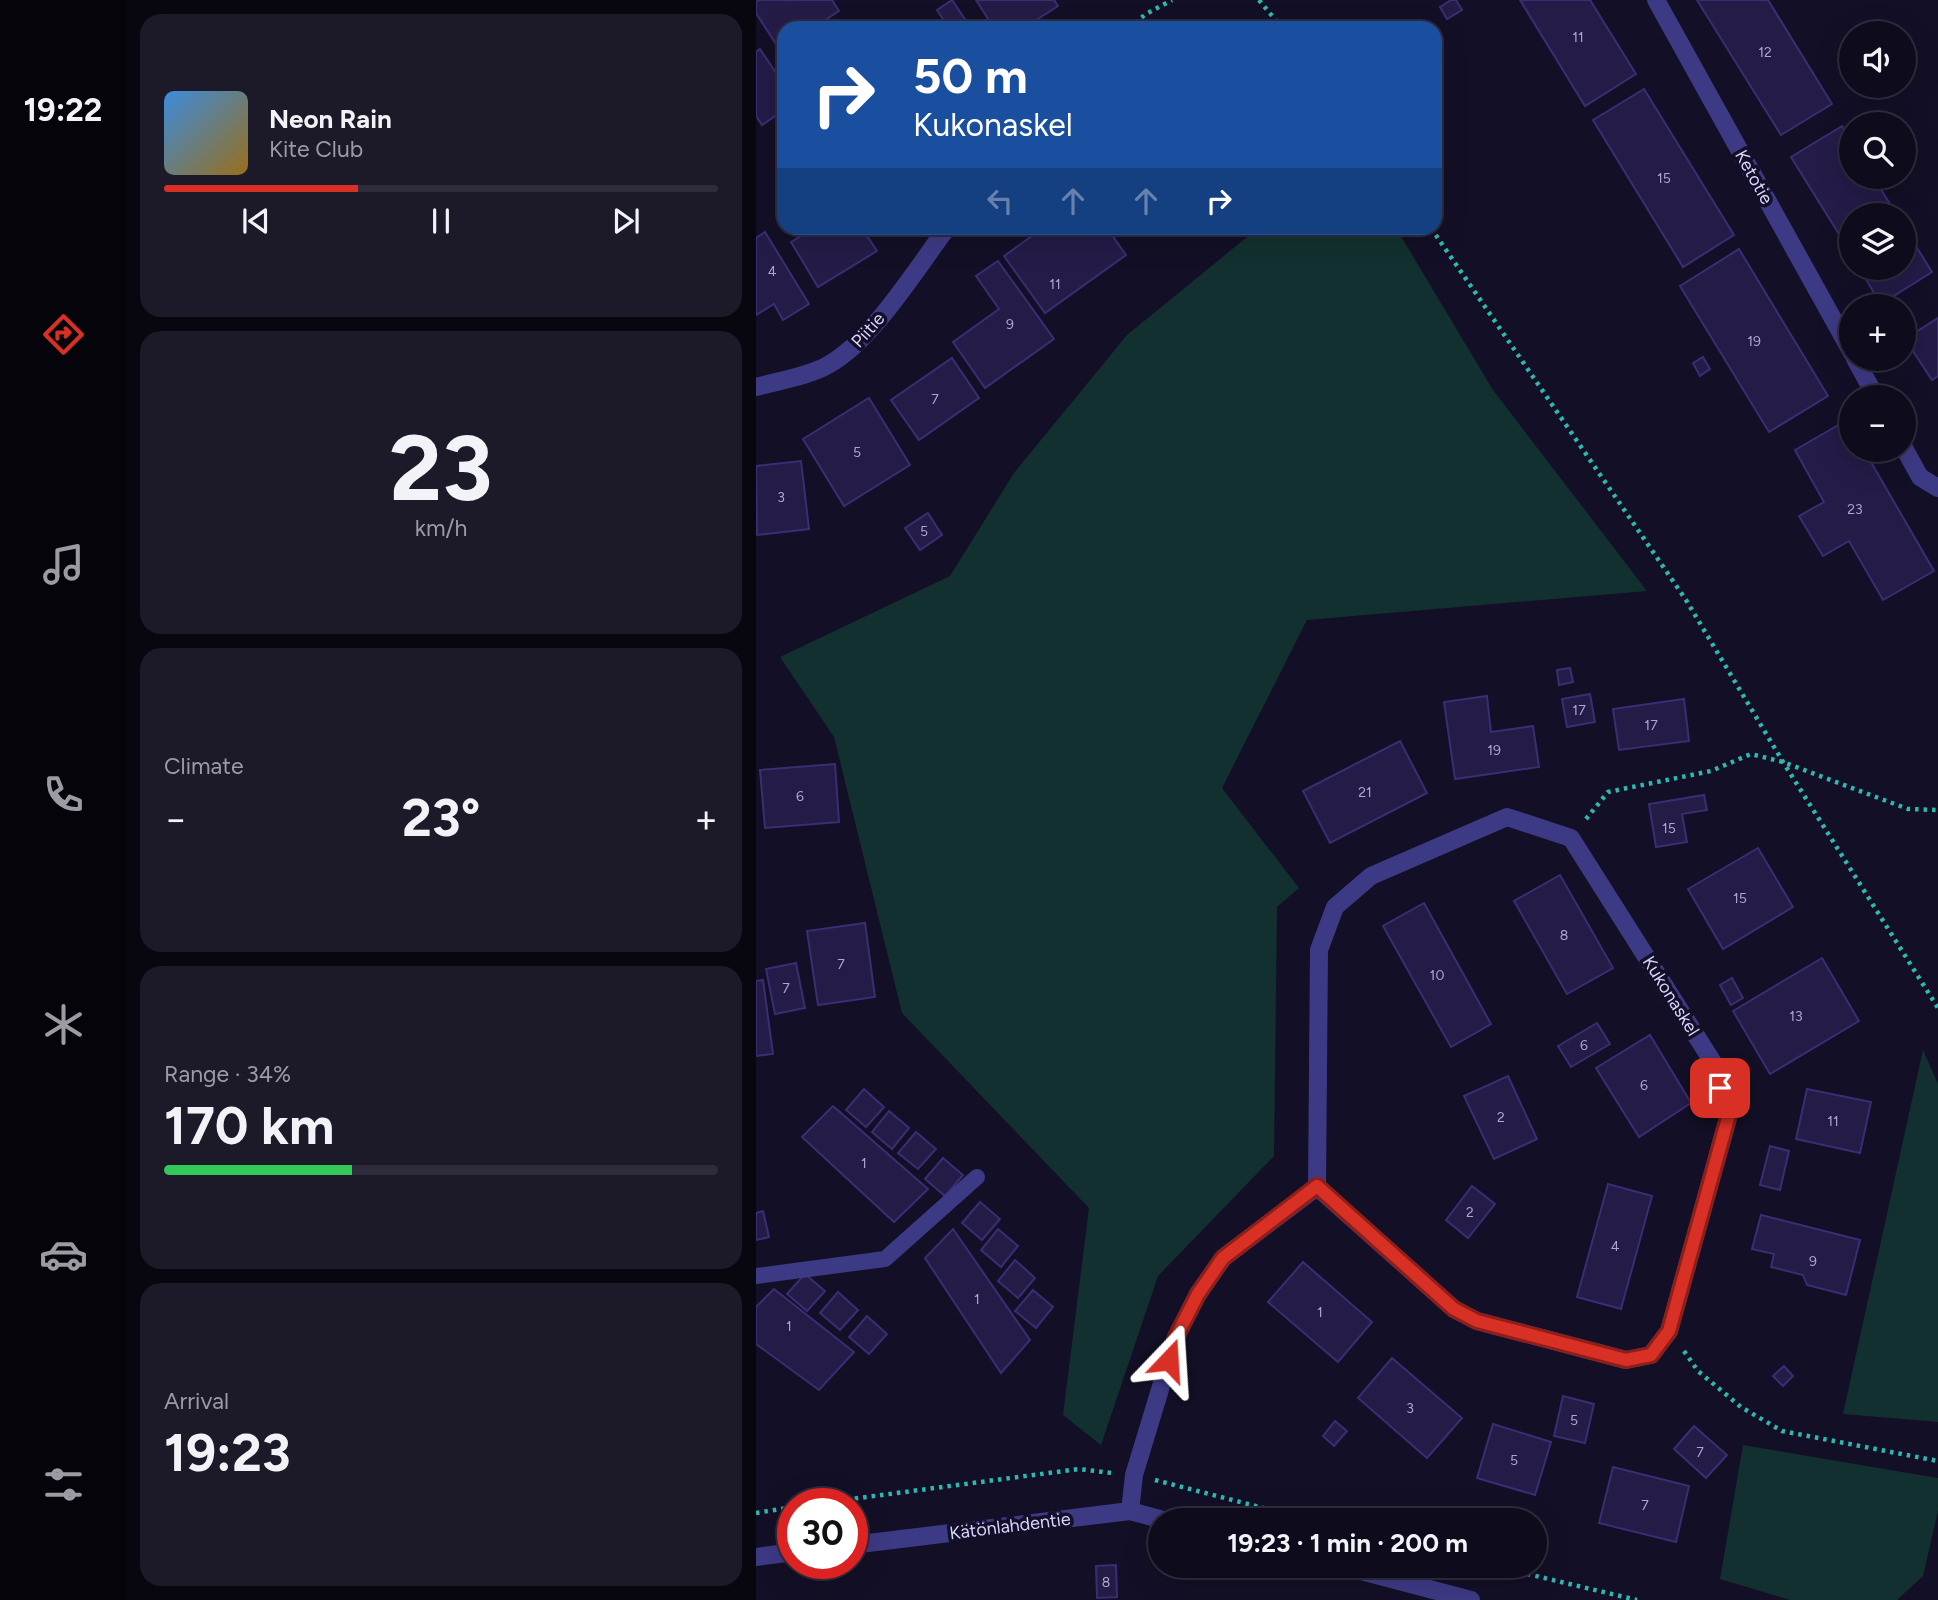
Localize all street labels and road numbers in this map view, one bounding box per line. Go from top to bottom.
street label: Ketotie [1730,146,1778,208]
street label: Piitie [847,308,890,352]
street label: Kukonaskel [1638,952,1704,1040]
street label: Kätönlahdentie [948,1508,1072,1544]

